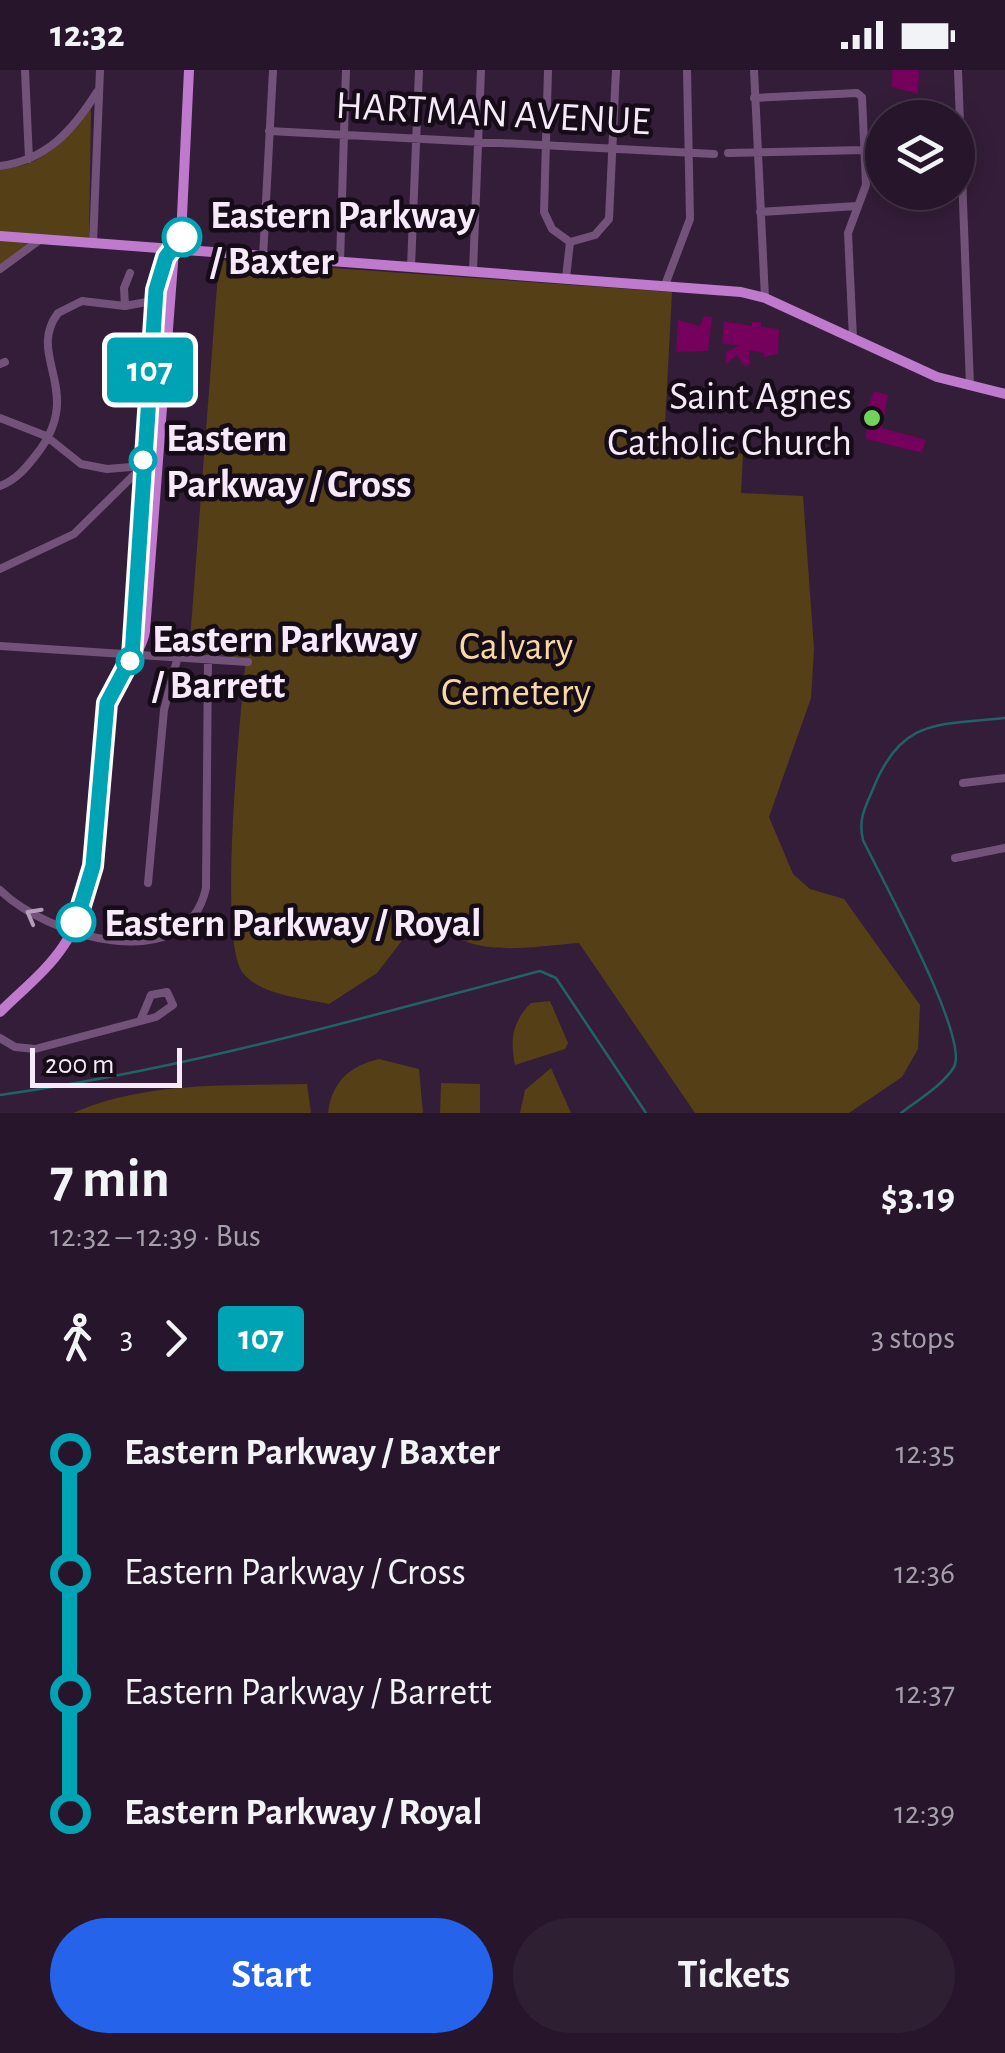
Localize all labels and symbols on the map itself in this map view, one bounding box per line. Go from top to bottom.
street label: HARTMAN AVENUE [335,86,651,142]
place label: Eastern Parkway / Baxter [209,196,475,282]
marker: Eastern Parkway / Baxter [163,218,201,256]
line badge: 107 [92,338,208,402]
place label: Saint Agnes Catholic Church [607,377,852,463]
marker: Saint Agnes Catholic Church [861,407,883,429]
place label: Eastern Parkway / Cross [166,419,412,505]
marker: Eastern Parkway / Cross [130,447,156,473]
place label: Eastern Parkway / Barrett [151,620,417,706]
park label: Calvary Cemetery [441,627,591,713]
marker: Eastern Parkway / Barrett [117,648,143,674]
marker: Eastern Parkway / Royal [57,903,95,941]
place label: Eastern Parkway / Royal [104,904,481,944]
one-way arrow [26,907,44,927]
scale bar [30,1043,182,1088]

